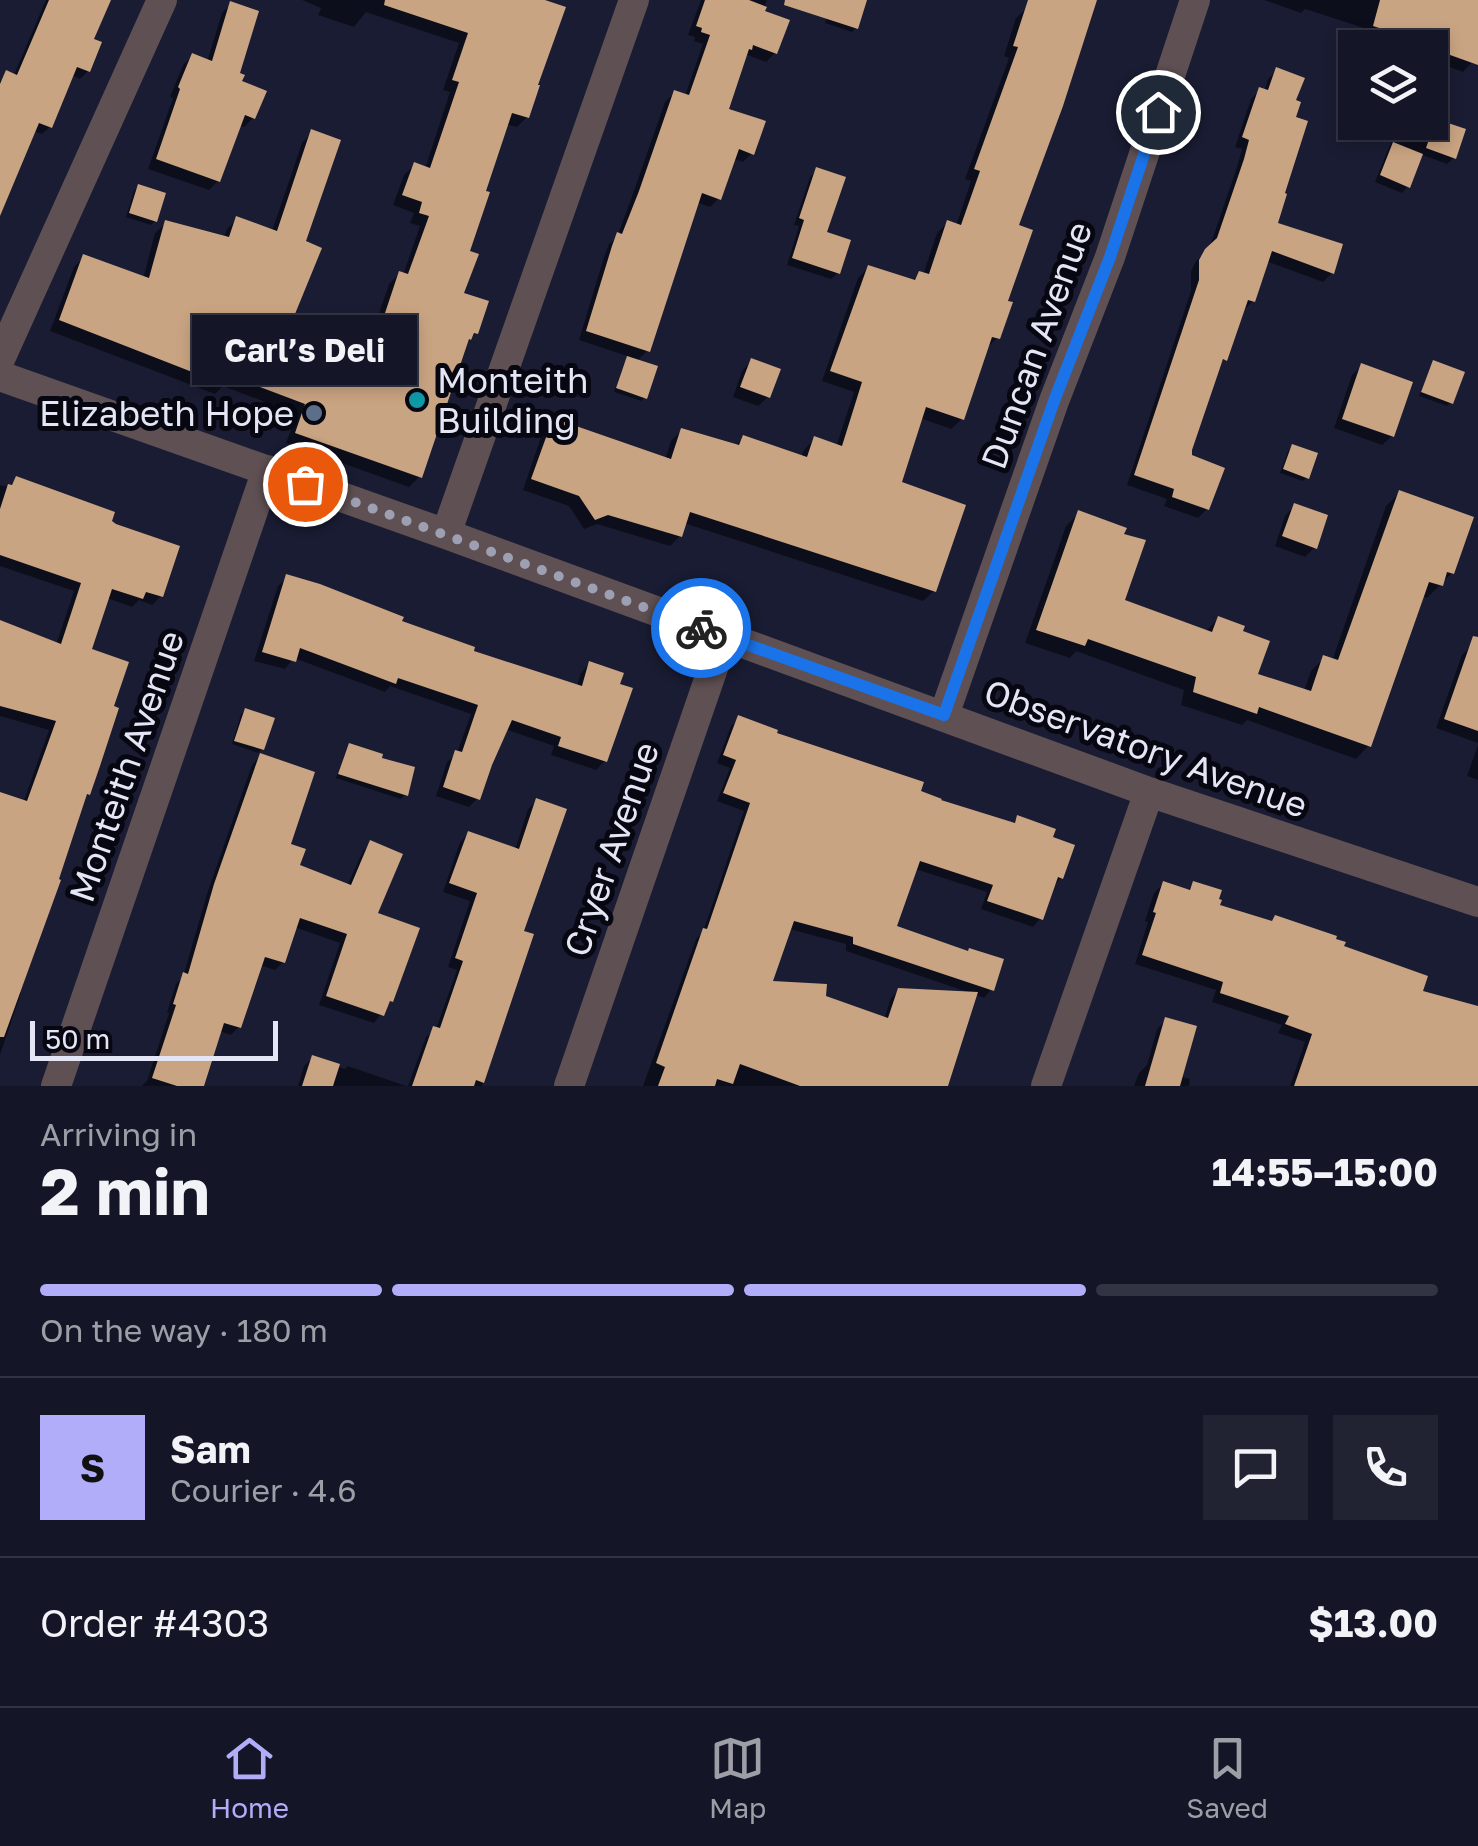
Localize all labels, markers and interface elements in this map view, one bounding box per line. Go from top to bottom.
map controls [1338,30,1448,140]
button: layers [1338,30,1448,140]
pin [1116,70,1201,155]
icon: home [1131,85,1186,140]
street label: Duncan Avenue [972,216,1100,474]
callout: Carl’s Deli [192,314,418,384]
text: Carl’s Deli [224,331,385,369]
place label: Monteith Building [437,359,588,441]
marker: Monteith Building [406,389,428,411]
place label: Elizabeth Hope [39,392,294,434]
marker: Elizabeth Hope [303,402,325,424]
pin [263,442,348,527]
icon: bag [278,457,333,512]
courier [651,578,751,678]
icon: bike [674,601,729,656]
street label: Monteith Avenue [60,625,192,907]
street label: Observatory Avenue [979,670,1313,826]
street label: Cryer Avenue [555,736,667,962]
scale bar [30,1016,278,1060]
text: 50 m [45,1022,110,1055]
text: Arriving in [40,1115,197,1153]
text: 14:55–15:00 [1212,1149,1438,1194]
text: 2 min [40,1151,210,1229]
text: On the way · 180 m [40,1311,328,1349]
button: chat [1203,1415,1308,1520]
button: phone [1333,1415,1438,1520]
text: Sam [170,1426,251,1471]
text: S [80,1445,105,1490]
text: Courier · 4.6 [170,1471,357,1509]
text: Order #4303 [40,1600,269,1645]
text: $13.00 [1308,1600,1438,1645]
tab: Home [210,1731,289,1824]
tab: Map [709,1731,766,1824]
tab: Saved [1186,1731,1268,1824]

